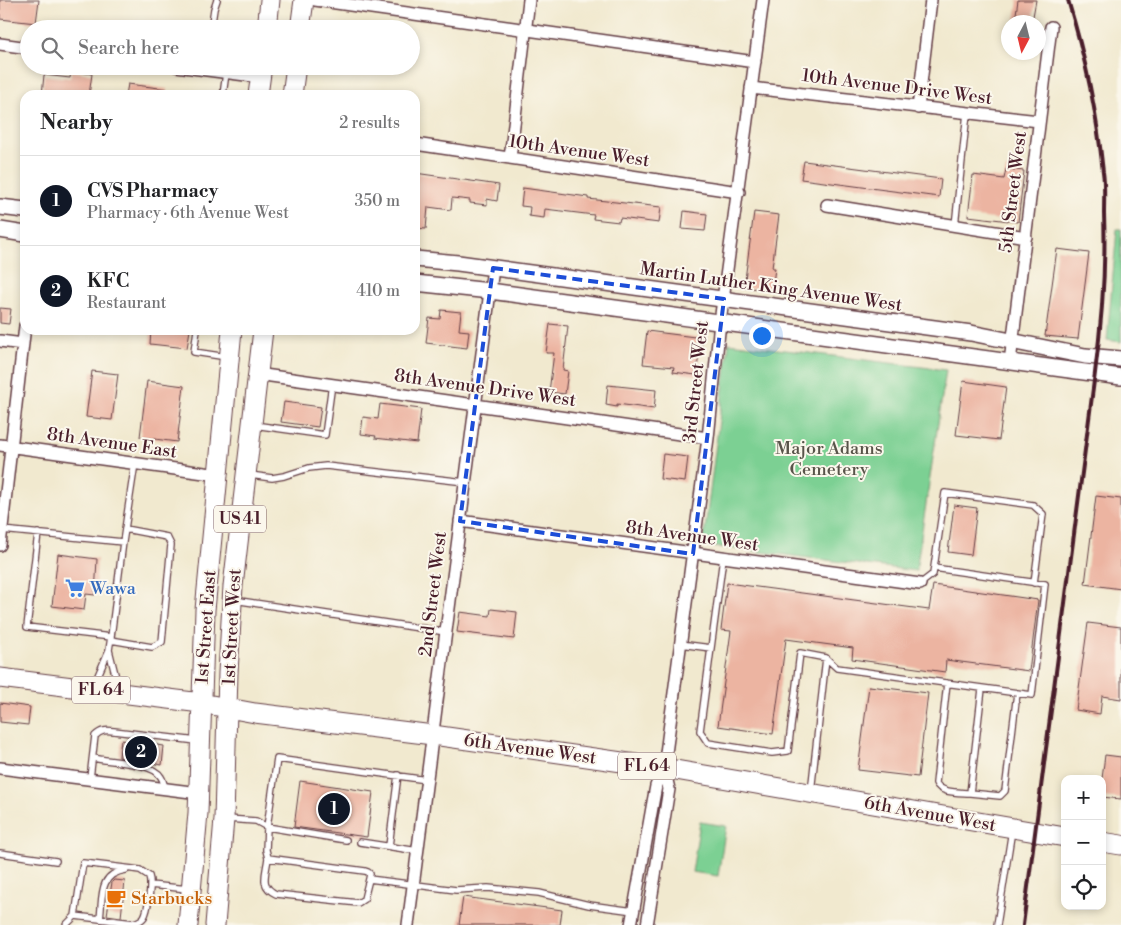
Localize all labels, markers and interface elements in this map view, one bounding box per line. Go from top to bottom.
north arrow [1001,15,1046,60]
search box [20,20,420,75]
icon: search [38,34,66,62]
text: Search here [78,36,179,60]
street label: 10th Avenue Drive West [801,64,994,110]
text: Nearby [40,110,113,136]
text: 2 results [339,113,400,133]
street label: 5th Street West [994,129,1032,254]
street label: 10th Avenue West [507,130,651,172]
text: CVS Pharmacy [87,179,218,203]
text: 1 [52,191,60,211]
text: 350 m [354,191,400,211]
text: Pharmacy · 6th Avenue West [87,203,289,223]
street label: Martin Luther King Avenue West [638,257,904,317]
text: KFC [87,269,129,293]
text: 2 [51,281,61,301]
text: 410 m [356,281,400,301]
text: Restaurant [87,293,166,313]
street label: 3rd Street West [678,319,714,444]
your location [749,323,775,349]
street label: 8th Avenue Drive West [393,364,578,412]
street label: 8th Avenue East [46,422,179,464]
park label: Major Adams Cemetery [775,437,883,481]
road number: US 41 [214,506,266,532]
street label: 8th Avenue West [624,515,760,557]
street label: 2nd Street West [414,529,452,658]
street label: 1st Street West [217,567,247,686]
street label: 1st Street East [191,569,222,685]
supermarket icon: Wawa [64,577,86,599]
place label: Wawa [89,577,137,600]
road number: FL 64 [72,676,130,704]
street label: 6th Avenue West [462,728,598,770]
pin: 2 [125,733,157,771]
road number: FL 64 [618,752,676,779]
map controls [1061,775,1106,910]
button: + [1061,775,1106,820]
pin: 1 [318,790,350,828]
street label: 6th Avenue West [862,791,998,837]
button: − [1061,820,1106,865]
button: locate [1061,865,1106,910]
cafe icon: Starbucks [105,887,127,909]
place label: Starbucks [131,887,212,910]

